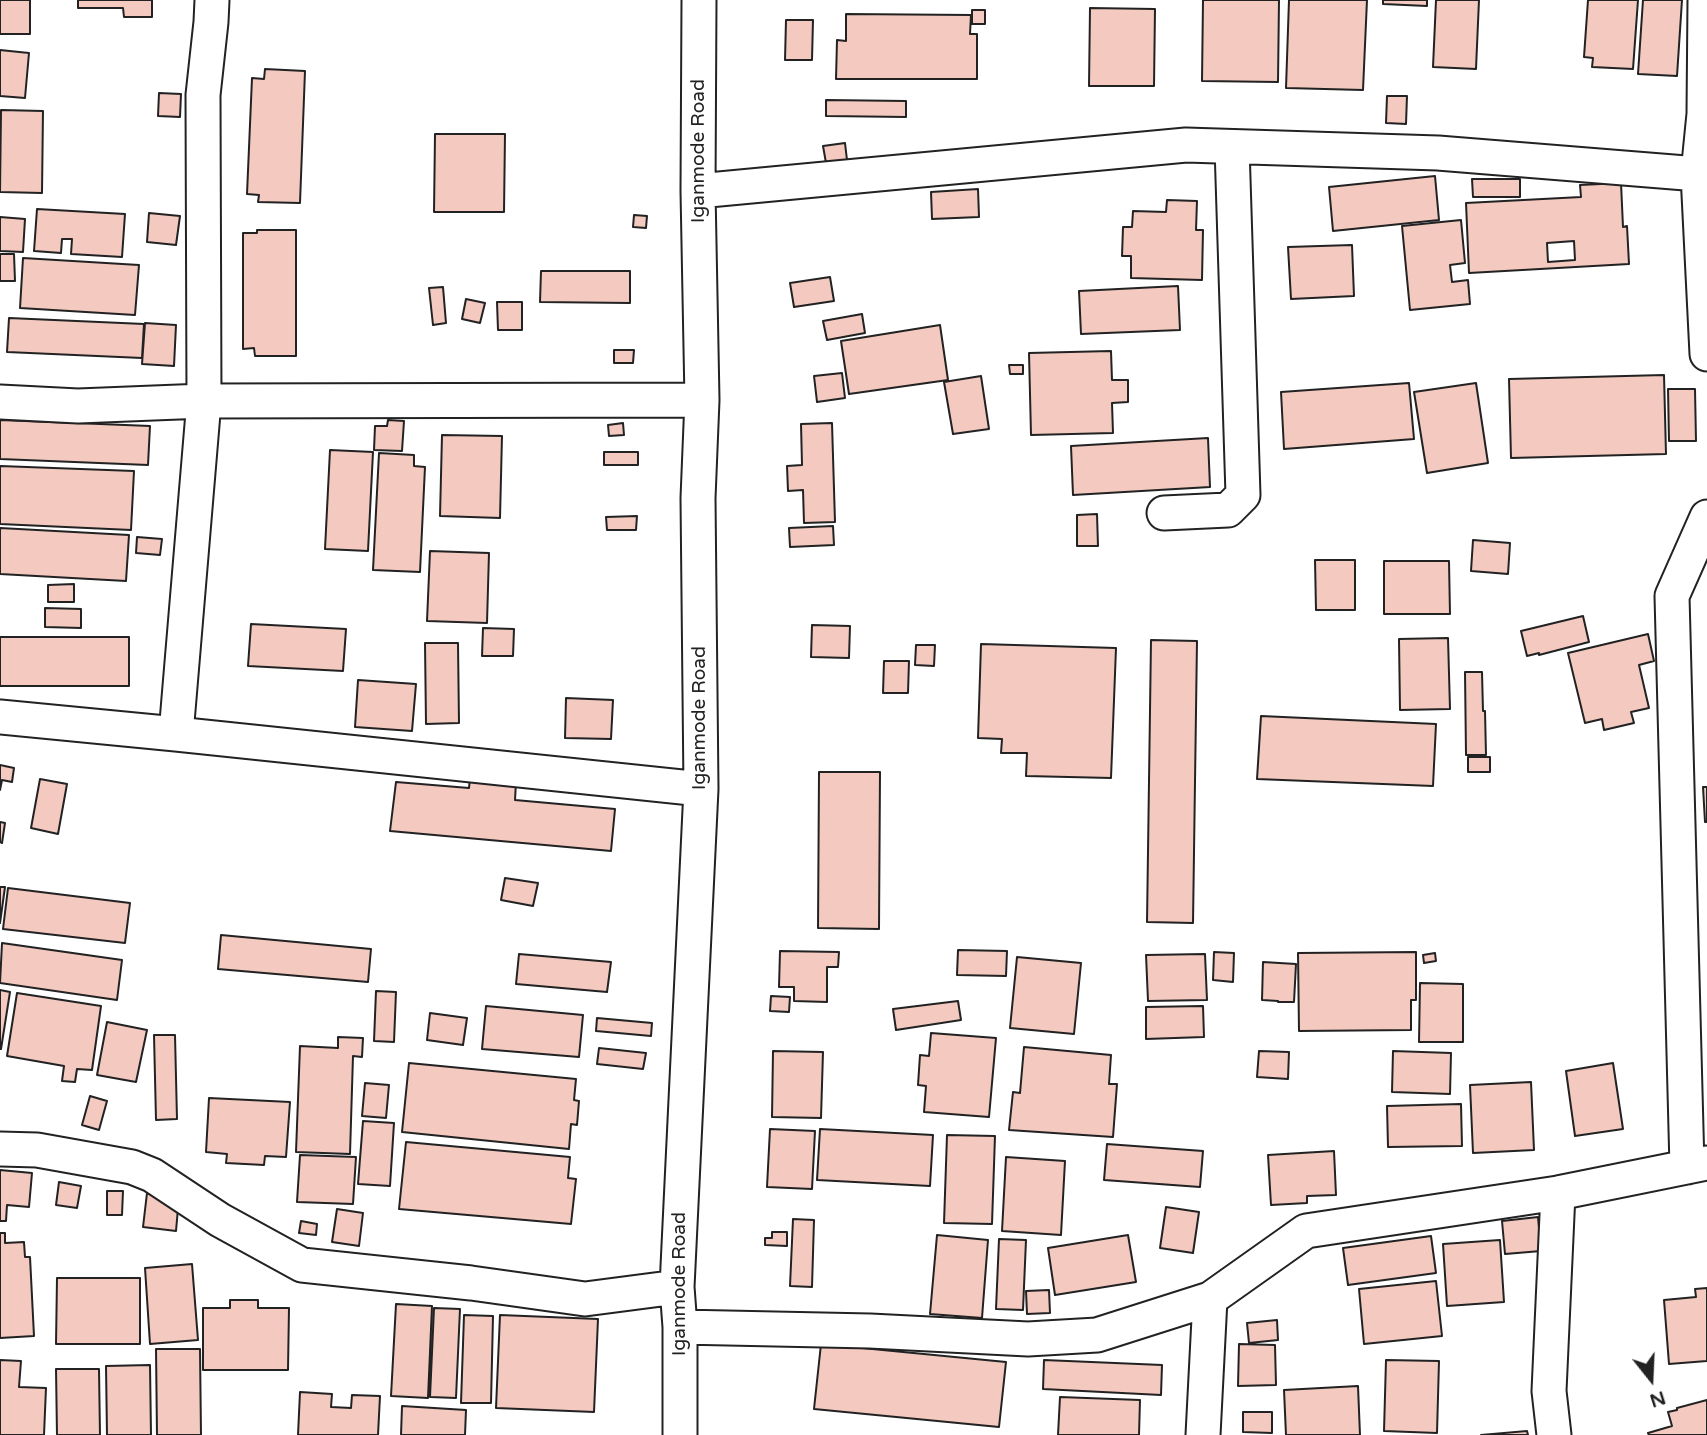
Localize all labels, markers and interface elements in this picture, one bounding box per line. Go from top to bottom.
street label: Iganmode Road [688,79,710,223]
street label: Iganmode Road [689,646,711,790]
street label: Iganmode Road [669,1212,691,1356]
north arrow [1616,1344,1686,1414]
text: N [1647,1386,1668,1412]

